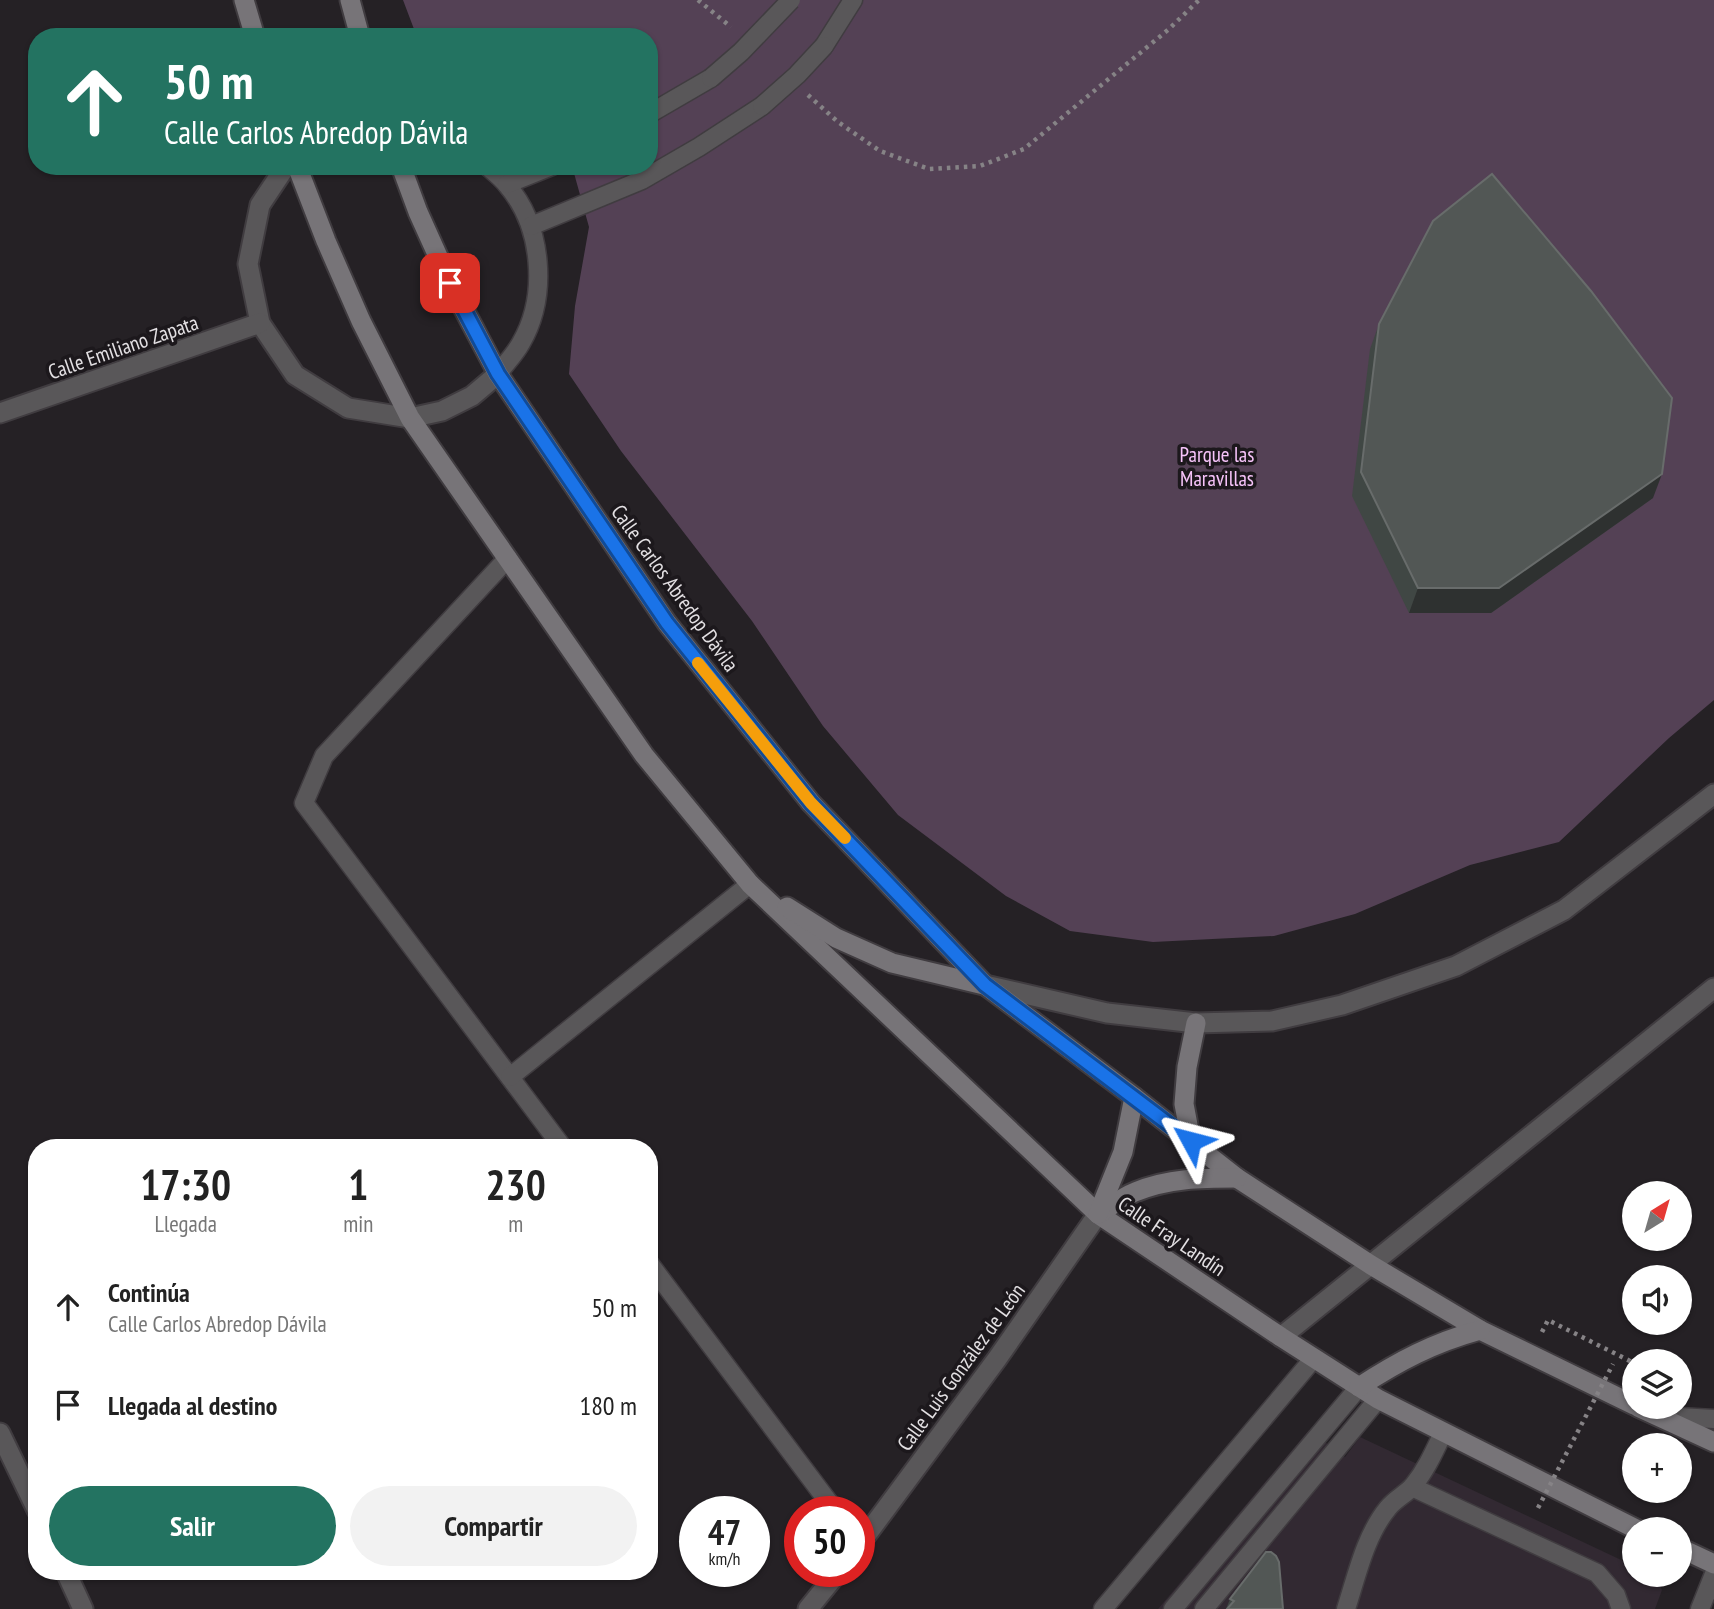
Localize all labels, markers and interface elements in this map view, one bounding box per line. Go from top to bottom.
text: 50 m [164,49,253,113]
icon: ahead [49,56,140,147]
text: Calle Carlos Abredop Dávila [164,111,468,153]
pin [420,253,480,313]
icon: arrive [431,264,469,302]
street label: Calle Emiliano Zapata [44,309,202,385]
park label: Parque las Maravillas [1180,441,1254,492]
street label: Calle Carlos Abredop Dávila [605,499,745,677]
position arrow [1154,1104,1228,1178]
text: 17:30 [140,1157,231,1212]
text: 1 [348,1157,368,1212]
text: 230 [486,1157,546,1212]
north arrow [1622,1181,1692,1251]
map controls [1622,1181,1692,1587]
street label: Calle Fray Landín [1113,1190,1231,1282]
text: Llegada [154,1209,217,1238]
text: min [343,1209,373,1238]
text: m [508,1209,523,1238]
button: sound [1622,1265,1692,1335]
text: Continúa [108,1276,190,1309]
street label: Calle Luis González de León [891,1278,1031,1456]
icon: ahead [49,1288,87,1326]
text: 50 m [591,1291,637,1324]
text: Calle Carlos Abredop Dávila [108,1309,327,1338]
button: layers [1622,1349,1692,1419]
icon: arrive [49,1386,87,1424]
text: Llegada al destino [108,1389,277,1422]
text: 180 m [579,1389,637,1422]
button: + [1622,1433,1692,1503]
button: Salir [49,1486,336,1566]
button: Compartir [350,1486,637,1566]
speed limit sign: 50 [784,1496,875,1587]
text: 47 [708,1509,741,1555]
button: − [1622,1517,1692,1587]
text: km/h [709,1547,740,1570]

